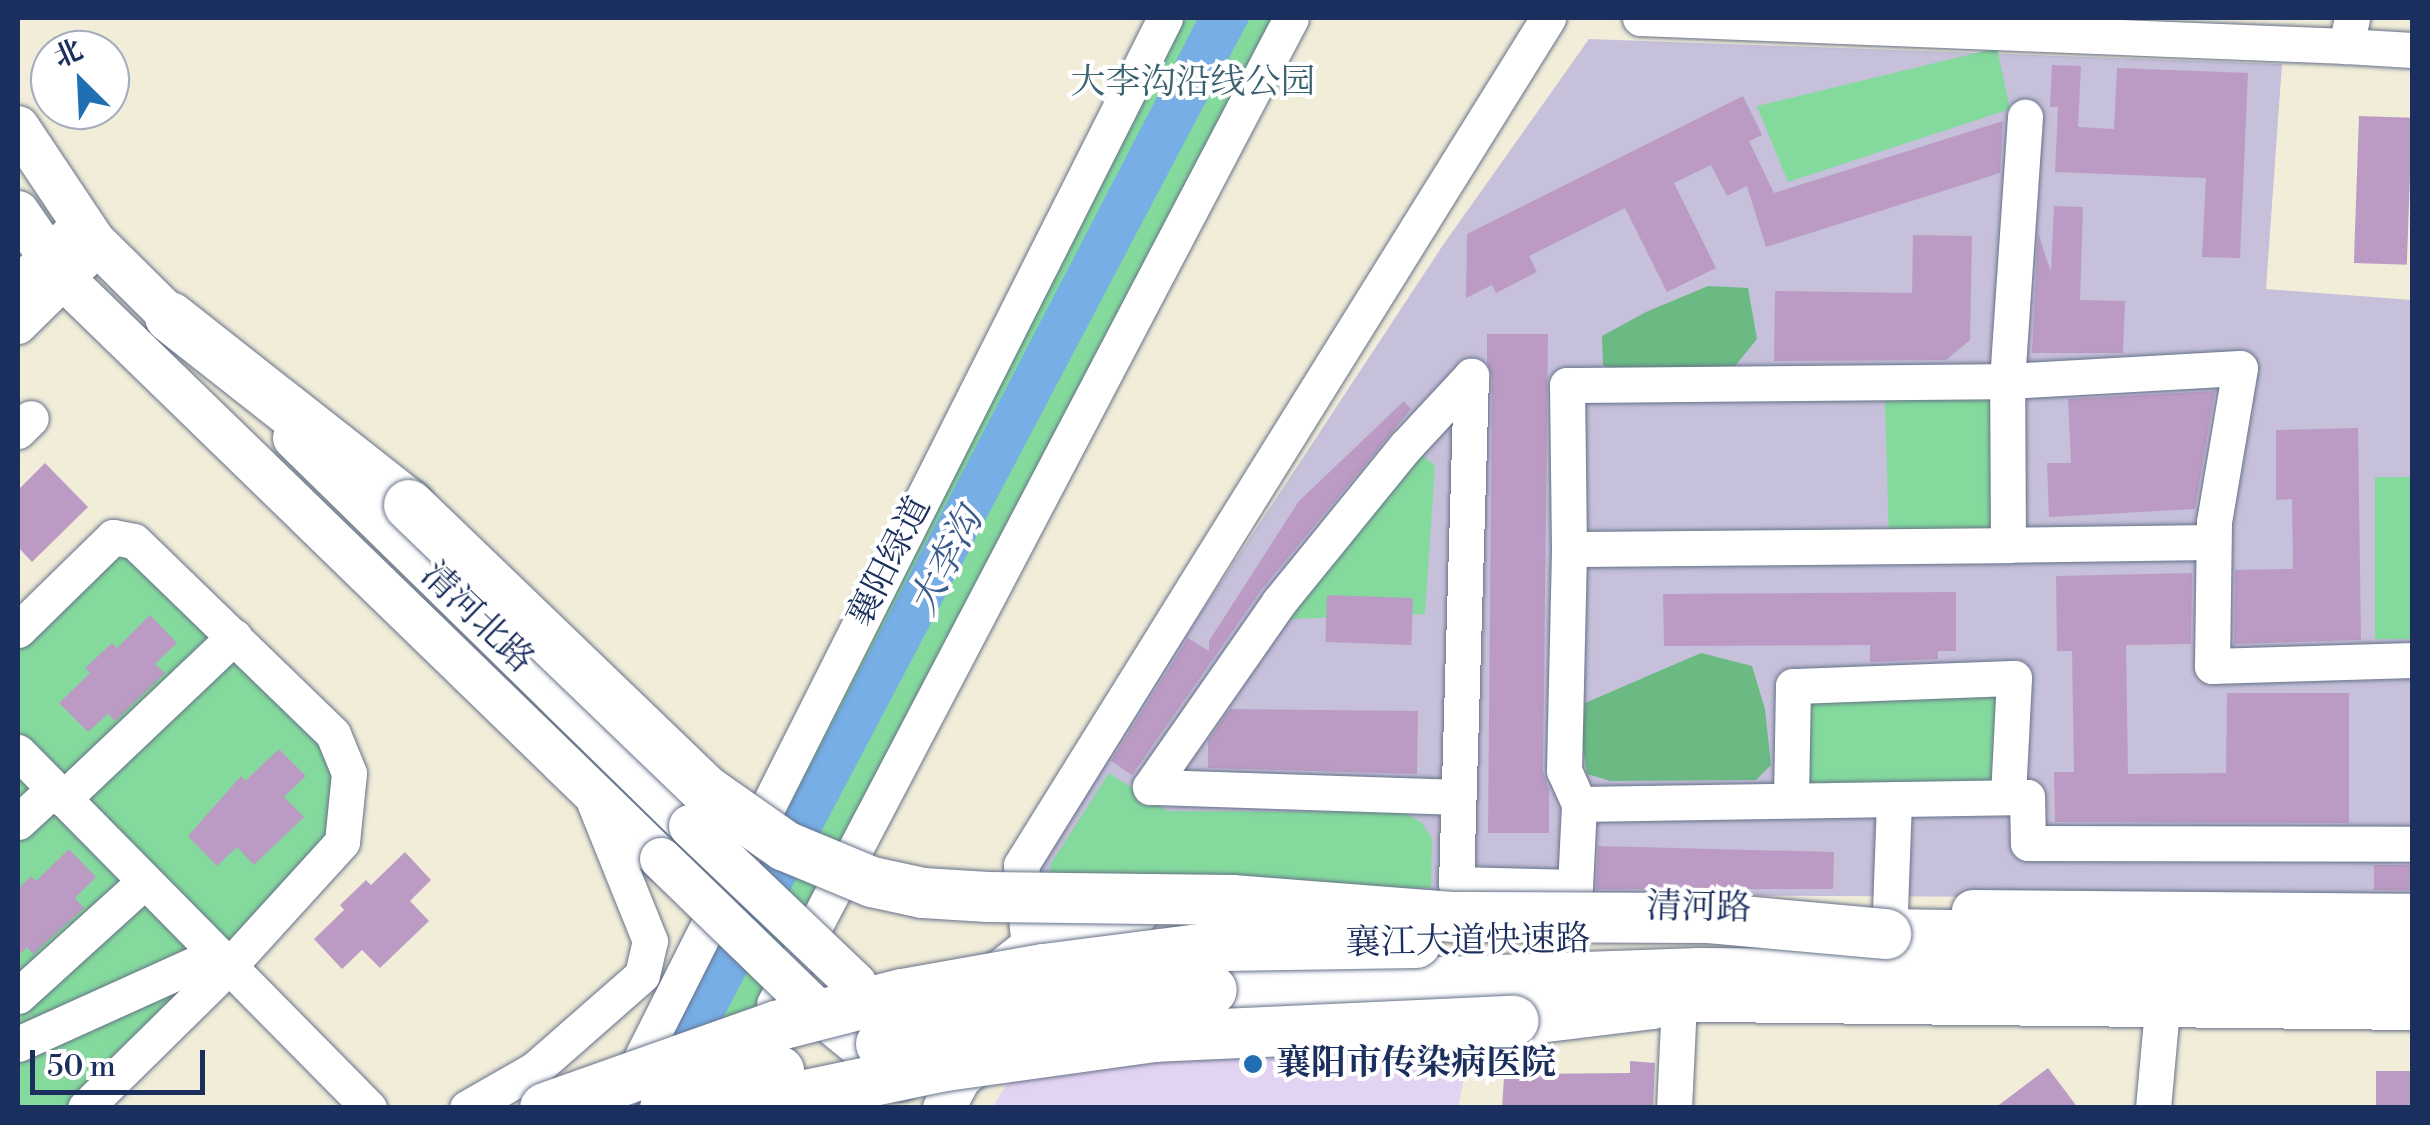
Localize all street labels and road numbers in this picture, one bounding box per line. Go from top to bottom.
street label: 襄阳绿道 [840,490,940,634]
street label: 清河北路 [412,554,542,682]
street label: 清河路 [1646,886,1752,930]
street label: 襄江大道快速路 [1345,919,1591,965]

